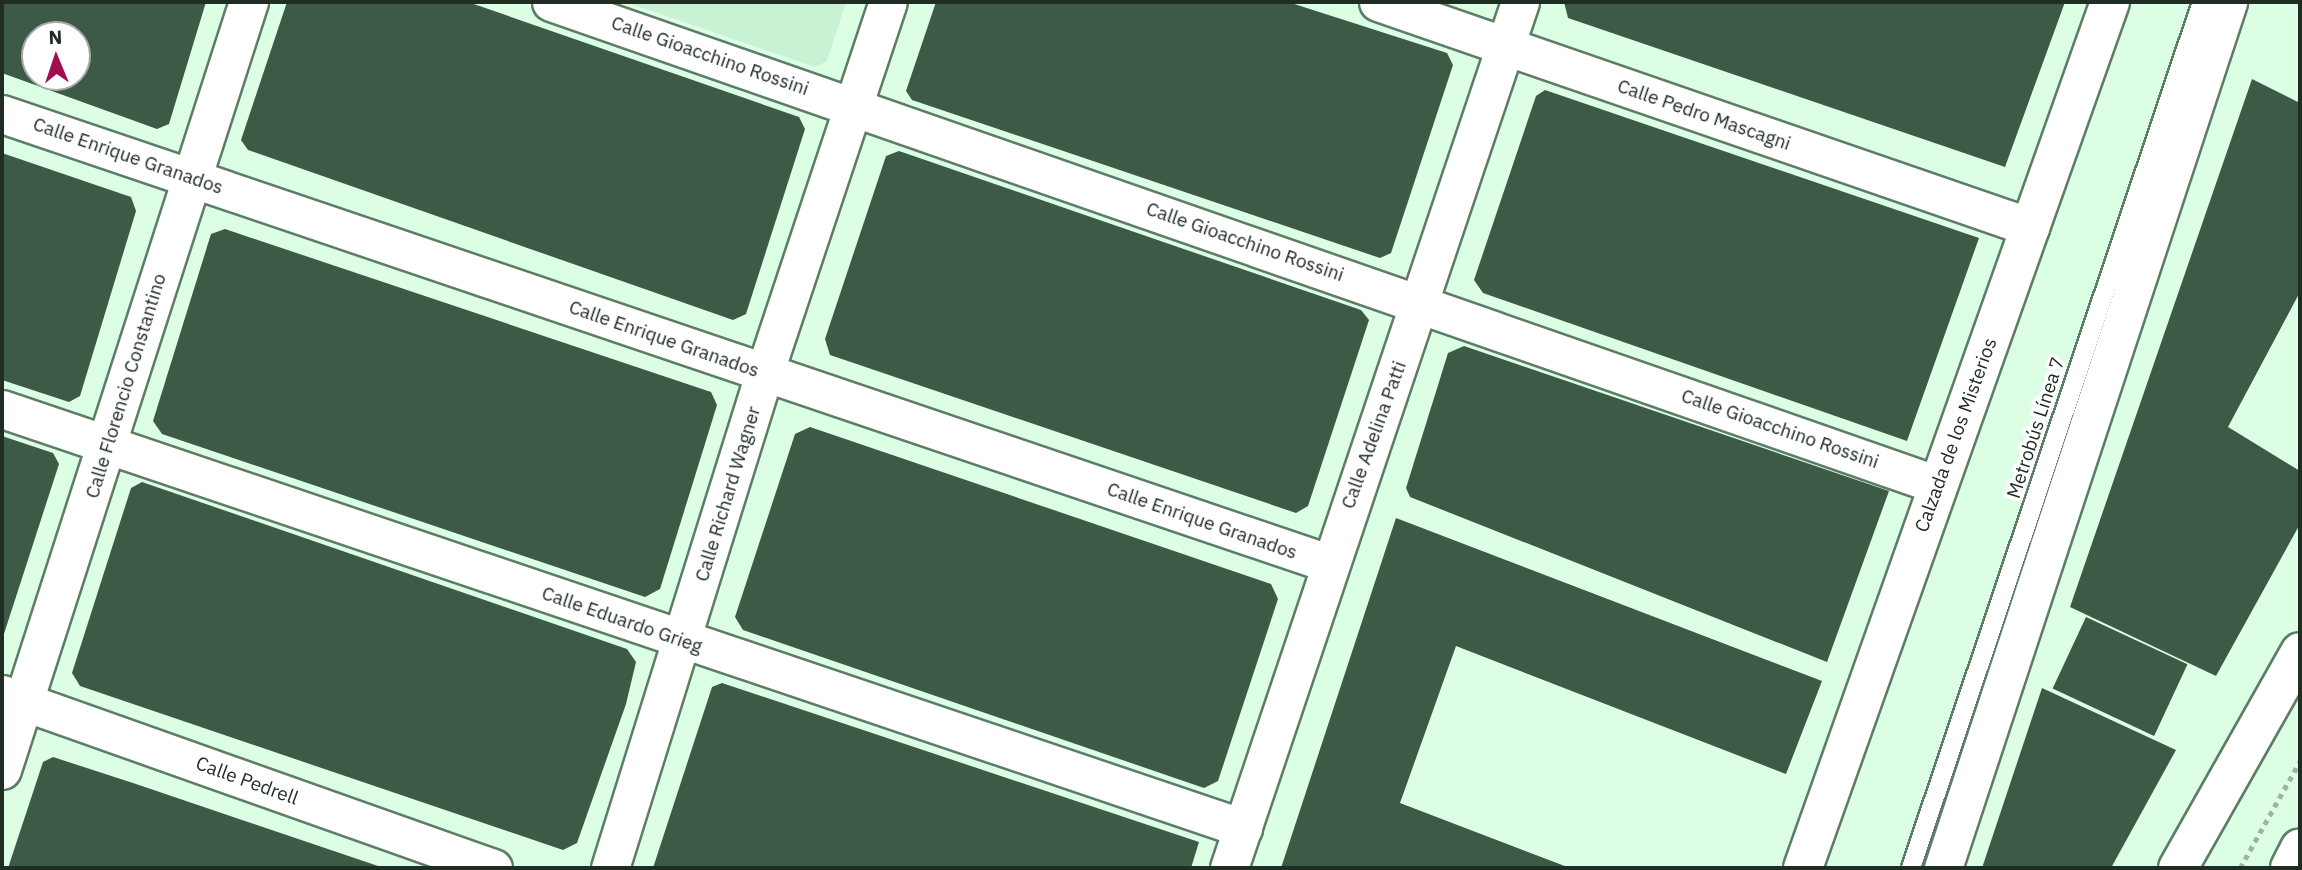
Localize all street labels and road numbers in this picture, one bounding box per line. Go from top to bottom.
street label: Calle Gioacchino Rossini [608,11,812,101]
street label: Calle Pedro Mascagni [1614,75,1794,155]
street label: Calle Enrique Granados [30,113,226,199]
street label: Calle Gioacchino Rossini [1143,197,1347,287]
street label: Calle Florencio Constantino [81,271,171,501]
street label: Calle Enrique Granados [566,296,762,382]
street label: Calzada de los Misterios [1910,335,2002,535]
street label: Metrobús Línea 7 [2002,355,2070,501]
street label: Calle Adelina Patti [1337,358,1411,512]
street label: Calle Gioacchino Rossini [1678,384,1882,474]
street label: Calle Richard Wagner [690,404,766,584]
street label: Calle Enrique Granados [1104,478,1300,564]
street label: Calle Eduardo Grieg [539,582,705,658]
street label: Calle Pedrell [193,752,301,810]

